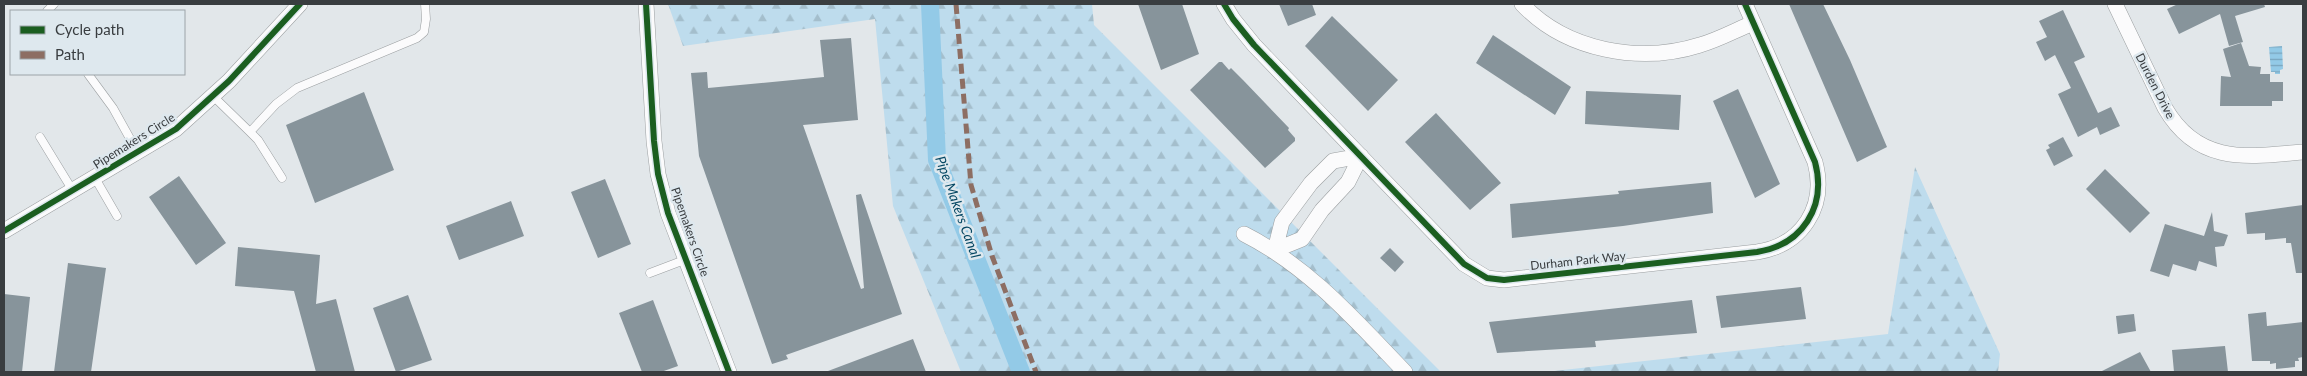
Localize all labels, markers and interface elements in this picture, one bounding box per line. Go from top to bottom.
legend [10,10,185,75]
text: Cycle path [55,20,124,38]
text: Path [55,45,85,63]
street label: Durden Drive [2133,51,2178,121]
street label: Pipemakers Circle [90,109,177,172]
water label: Pipe Makers Canal [932,153,985,260]
street label: Pipemakers Circle [668,185,713,279]
street label: Durham Park Way [1530,248,1627,273]

